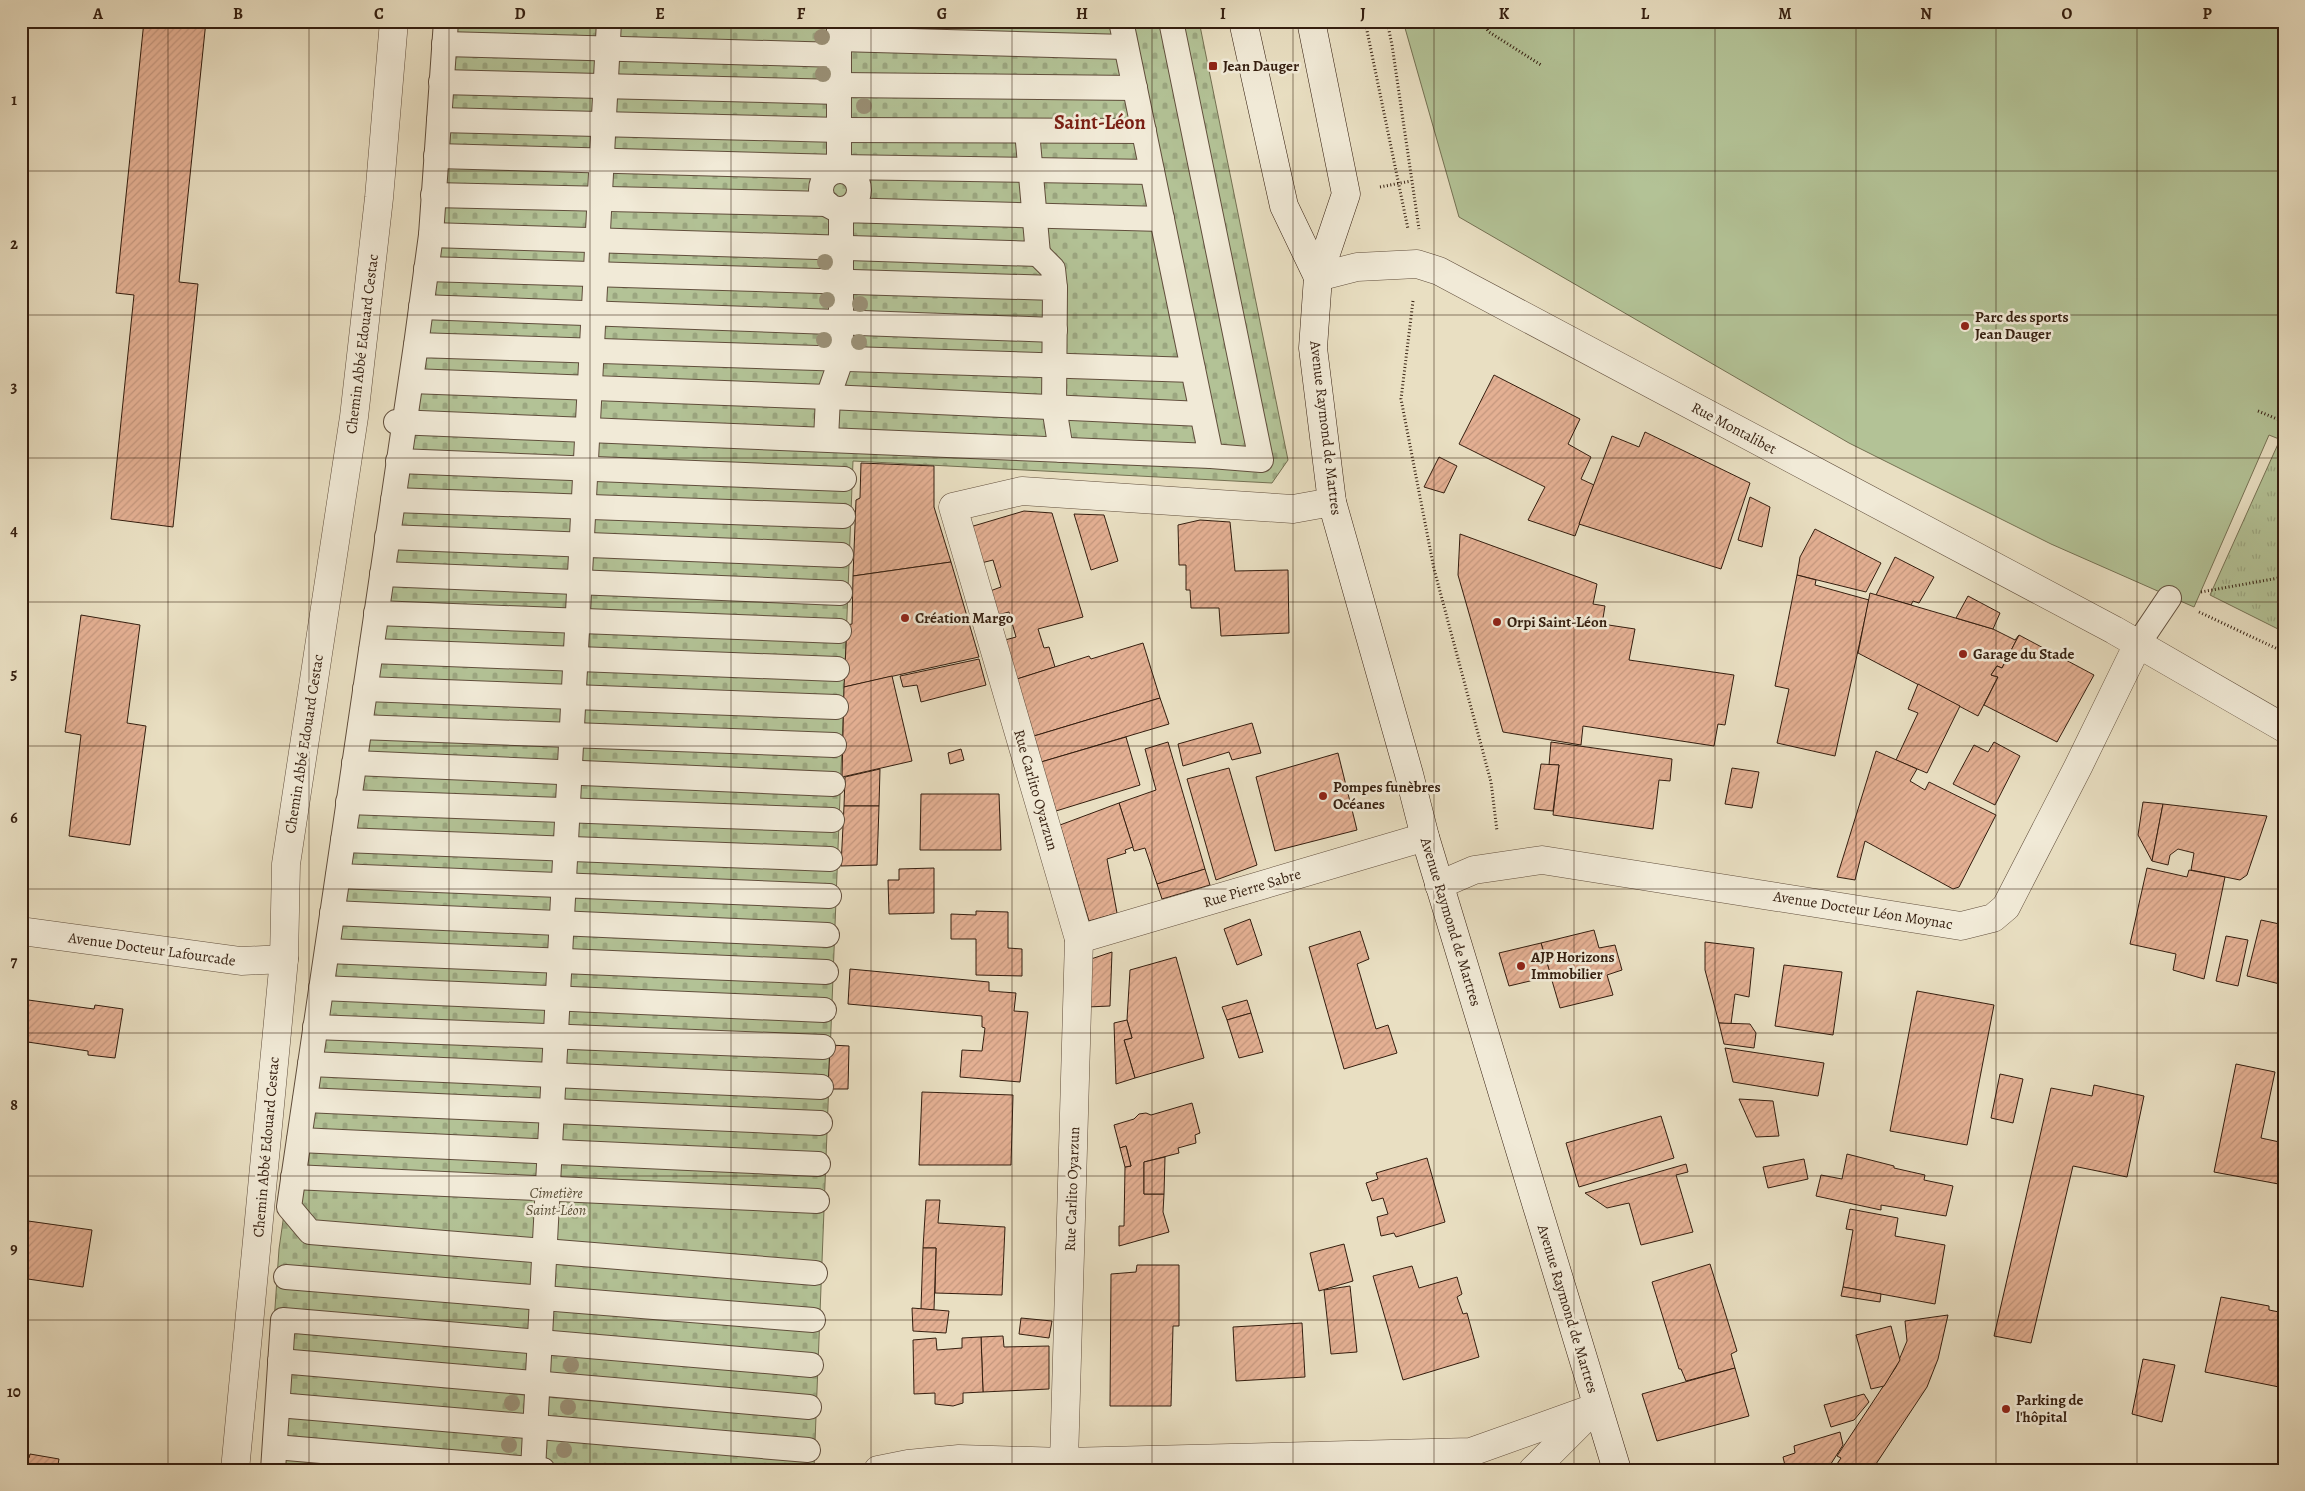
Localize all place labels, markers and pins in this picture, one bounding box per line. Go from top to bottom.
place label: Jean Dauger [1223,56,1299,76]
marker: Jean Dauger [1207,60,1219,72]
place label: Parc des sports Jean Dauger [1975,307,2069,344]
marker: Parc des sports Jean Dauger [1959,320,1971,332]
place label: Création Margo [915,608,1014,628]
marker: Création Margo [899,612,911,624]
place label: Orpi Saint-Léon [1507,612,1608,632]
marker: Orpi Saint-Léon [1491,616,1503,628]
place label: Garage du Stade [1973,644,2075,664]
marker: Garage du Stade [1957,648,1969,660]
place label: Pompes funèbres Océanes [1333,777,1441,814]
marker: Pompes funèbres Océanes [1317,790,1329,802]
place label: AJP Horizons Immobilier [1530,947,1615,984]
marker: AJP Horizons Immobilier [1515,960,1527,972]
place label: Parking de l'hôpital [2016,1390,2083,1427]
marker: Parking de l'hôpital [2000,1403,2012,1415]

